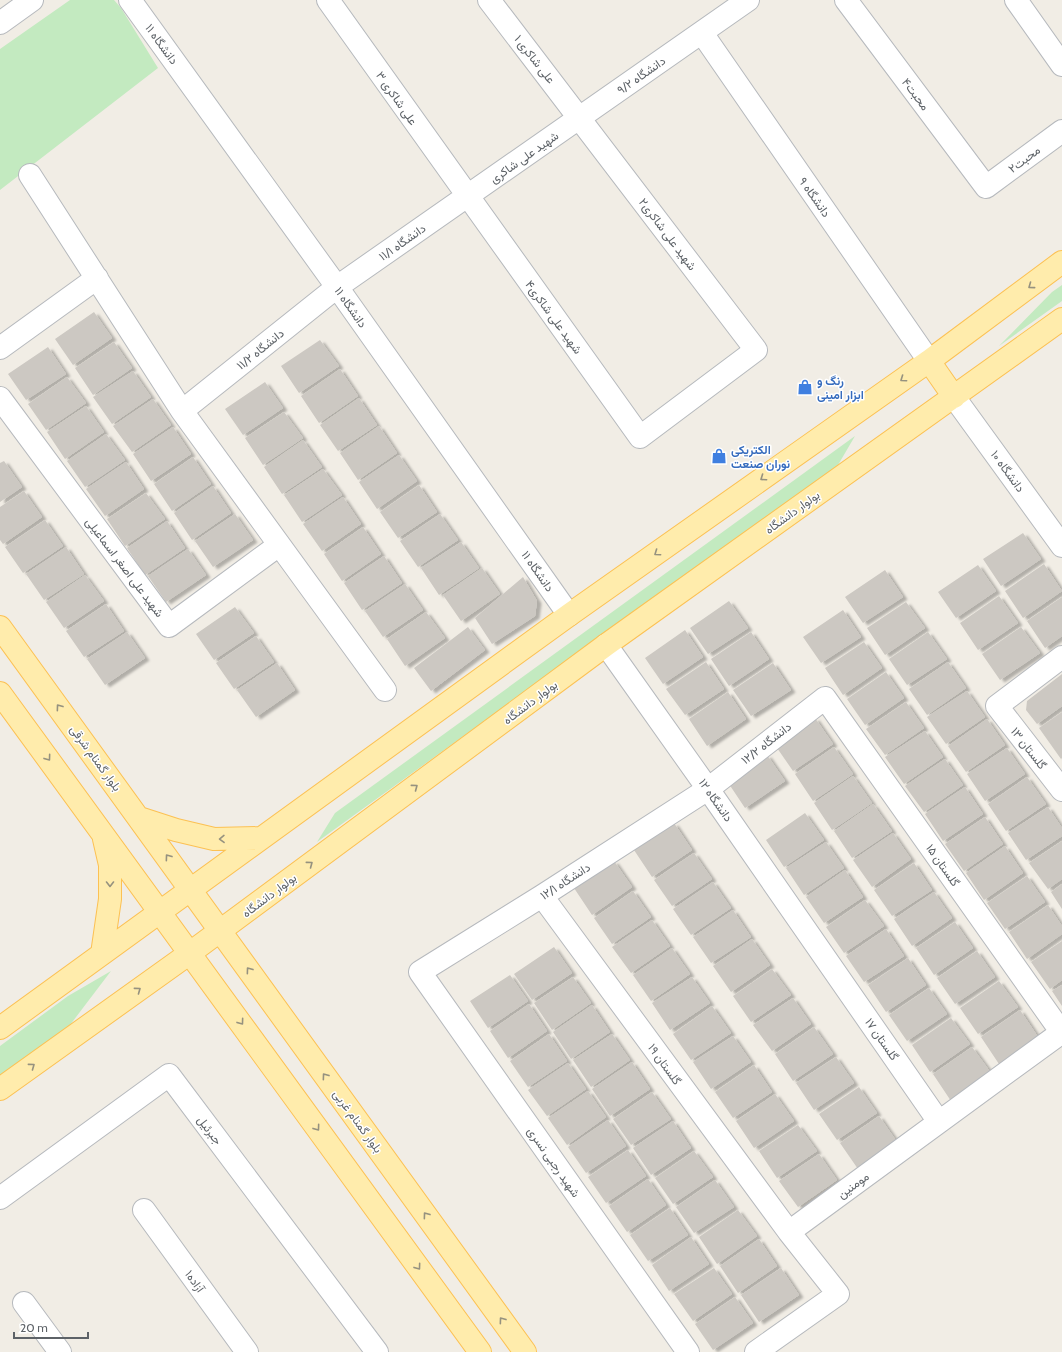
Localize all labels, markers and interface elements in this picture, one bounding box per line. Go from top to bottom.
street label: دانشگاه ۱۱ [142,21,182,67]
street label: علی شاکری ۱ [511,32,559,87]
street label: دانشگاه ۹/۲ [614,53,668,97]
street label: علی شاکری ۳ [372,68,421,128]
street label: محبت۴ [899,75,933,113]
street label: شهید علی شاکری [487,128,562,187]
street label: محبت۲ [1005,142,1043,176]
street label: دانشگاه ۹ [796,174,834,220]
street label: شهید علی شاکری۲ [635,195,700,274]
street label: دانشگاه ۱۱/۱ [376,220,429,264]
street label: شهید علی شاکری۴ [521,277,586,357]
one-way arrow [1028,281,1035,288]
street label: دانشگاه ۱۱ [331,284,371,331]
street label: دانشگاه ۱۱/۲ [233,325,287,373]
place label: رنگ و ابزار امینی [817,373,864,403]
one-way arrow [900,374,907,382]
shop icon: رنگ و ابزار امینی [796,378,814,396]
place label: الکتریکی نوران صنعت [731,442,790,472]
shop icon: الکتریکی نوران صنعت [710,447,728,465]
street label: دانشگاه ۱۰ [988,447,1028,495]
one-way arrow [760,473,767,481]
street label: بولوار دانشگاه [762,487,823,538]
street label: شهید علی اصغر اسماعیلی [82,514,167,620]
street label: دانشگاه ۱۱ [518,548,558,595]
one-way arrow [654,548,661,555]
street label: بولوار دانشگاه [500,677,561,728]
one-way arrow [57,705,64,712]
street label: دانشگاه ۱۲/۲ [738,719,794,767]
street label: بلوار گمنام شرقی [66,722,125,795]
street label: گلستان ۱۳ [1008,724,1050,772]
one-way arrow [43,754,50,761]
street label: دانشگاه ۱۲ [696,775,736,825]
one-way arrow [410,785,417,792]
one-way arrow [219,835,225,843]
street label: گلستان ۱۵ [923,841,963,889]
one-way arrow [166,855,173,862]
street label: دانشگاه ۱۲/۱ [537,859,593,903]
one-way arrow [306,862,313,869]
street label: بولوار دانشگاه [239,870,300,921]
one-way arrow [106,881,114,887]
one-way arrow [246,967,254,974]
one-way arrow [133,988,140,995]
street label: گلستان ۱۷ [862,1015,902,1063]
one-way arrow [236,1018,243,1025]
street label: گلستان ۱۹ [645,1041,685,1087]
one-way arrow [27,1064,34,1071]
one-way arrow [323,1073,330,1080]
street label: بلوار گمنام غربی [329,1086,386,1156]
street label: جبرئیل [193,1113,226,1148]
one-way arrow [312,1123,319,1130]
street label: شهید رجبی نسری [523,1124,584,1201]
street label: مومنین [834,1168,872,1202]
one-way arrow [423,1212,431,1219]
one-way arrow [413,1263,421,1270]
street label: آزاده۱ [181,1267,209,1297]
scale bar [14,1314,88,1340]
one-way arrow [500,1318,507,1325]
text: 20 m [20,1320,48,1335]

